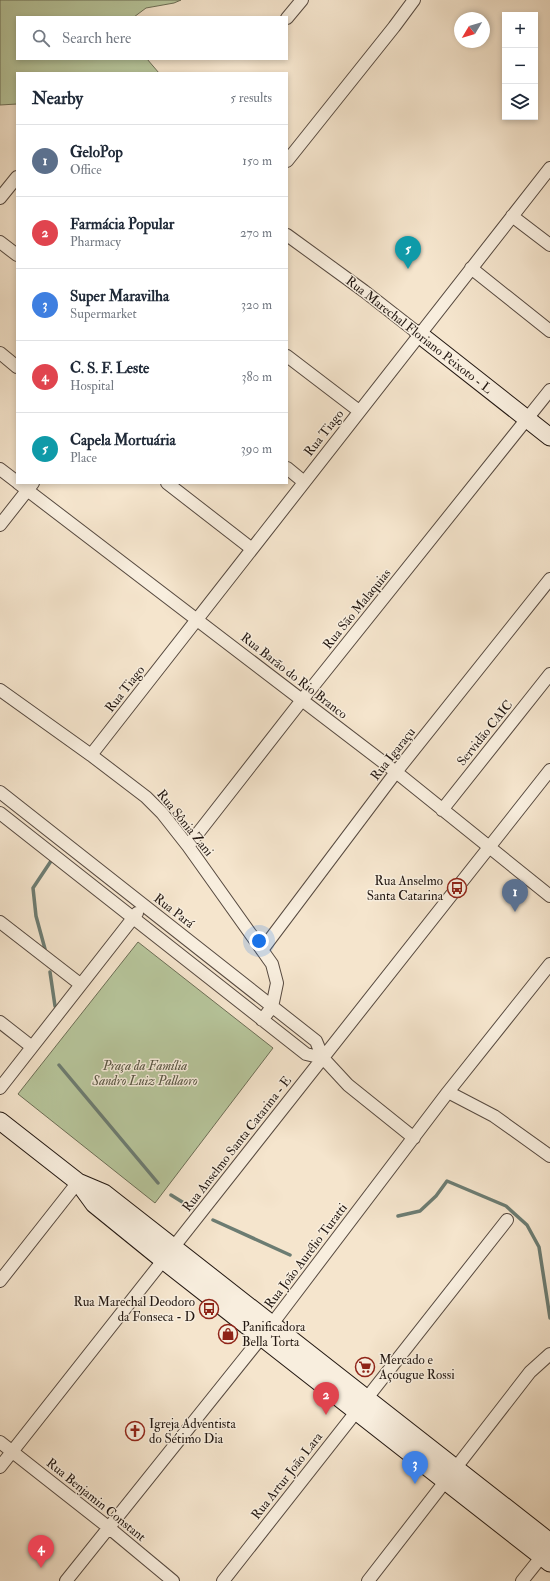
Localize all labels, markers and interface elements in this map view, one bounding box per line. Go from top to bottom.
north arrow [454,12,490,48]
map controls [502,12,538,120]
button: + [502,12,538,48]
search box [16,16,288,60]
icon: search [30,27,52,49]
text: Search here [62,29,131,48]
button: − [502,48,538,84]
button: layers [502,84,538,120]
text: Nearby [32,88,83,109]
text: 5 results [230,90,272,106]
text: GeloPop [70,143,123,162]
text: 1 [43,153,47,169]
text: 150 m [242,153,272,169]
text: Office [70,162,102,178]
text: Farmácia Popular [70,215,174,234]
text: 2 [42,225,48,241]
text: 270 m [240,225,272,241]
text: Pharmacy [70,234,121,250]
pin: 5 [395,236,421,269]
street label: Rua Marechal Floriano Peixoto - L [343,273,496,398]
text: Super Maravilha [70,287,169,306]
text: 3 [43,297,48,313]
text: 320 m [241,297,272,313]
text: Supermarket [70,306,137,322]
text: C. S. F. Leste [70,359,149,378]
text: 4 [41,369,49,385]
text: 380 m [241,369,272,385]
text: Hospital [70,378,114,394]
street label: Rua Tiago [301,406,347,460]
text: Capela Mortuária [70,431,176,450]
text: 5 [42,441,48,457]
text: 390 m [241,441,272,457]
text: Place [70,450,97,466]
street label: Rua São Malaquias [320,565,395,652]
street label: Rua Barão do Rio Branco [238,629,350,723]
street label: Rua Tiago [102,662,148,716]
street label: Servidão CAIC [454,697,516,769]
street label: Rua Igaraçu [367,724,419,784]
street label: Rua Sônia Zani [153,786,217,860]
place label: Rua Anselmo Santa Catarina [367,873,444,904]
bus stop icon: Rua Anselmo Santa Catarina [446,877,468,899]
pin: 1 [502,879,528,912]
street label: Rua Pará [151,890,198,932]
your location [249,931,269,951]
park label: Praça da Família Sandro Luiz Pallaoro [91,1058,198,1089]
street label: Rua Anselmo Santa Catarina - E [179,1073,295,1215]
street label: Rua João Aurélio Turatti [261,1200,351,1312]
place label: Rua Marechal Deodoro da Fonseca - D [73,1294,195,1325]
bus stop icon: Rua Marechal Deodoro da Fonseca - D [198,1298,220,1320]
place label: Panificadora Bella Torta [242,1319,306,1350]
shop icon: Panificadora Bella Torta [217,1323,239,1345]
place label: Mercado e Açougue Rossi [378,1352,455,1383]
supermarket icon: Mercado e Açougue Rossi [354,1356,376,1378]
pin: 2 [313,1382,339,1415]
place label: Igreja Adventista do Sétimo Dia [149,1416,237,1447]
church icon: Igreja Adventista do Sétimo Dia [124,1420,146,1442]
street label: Rua Artur João Lara [248,1429,326,1523]
pin: 3 [402,1451,428,1484]
street label: Rua Benjamin Constant [43,1455,149,1545]
pin: 4 [28,1535,54,1568]

